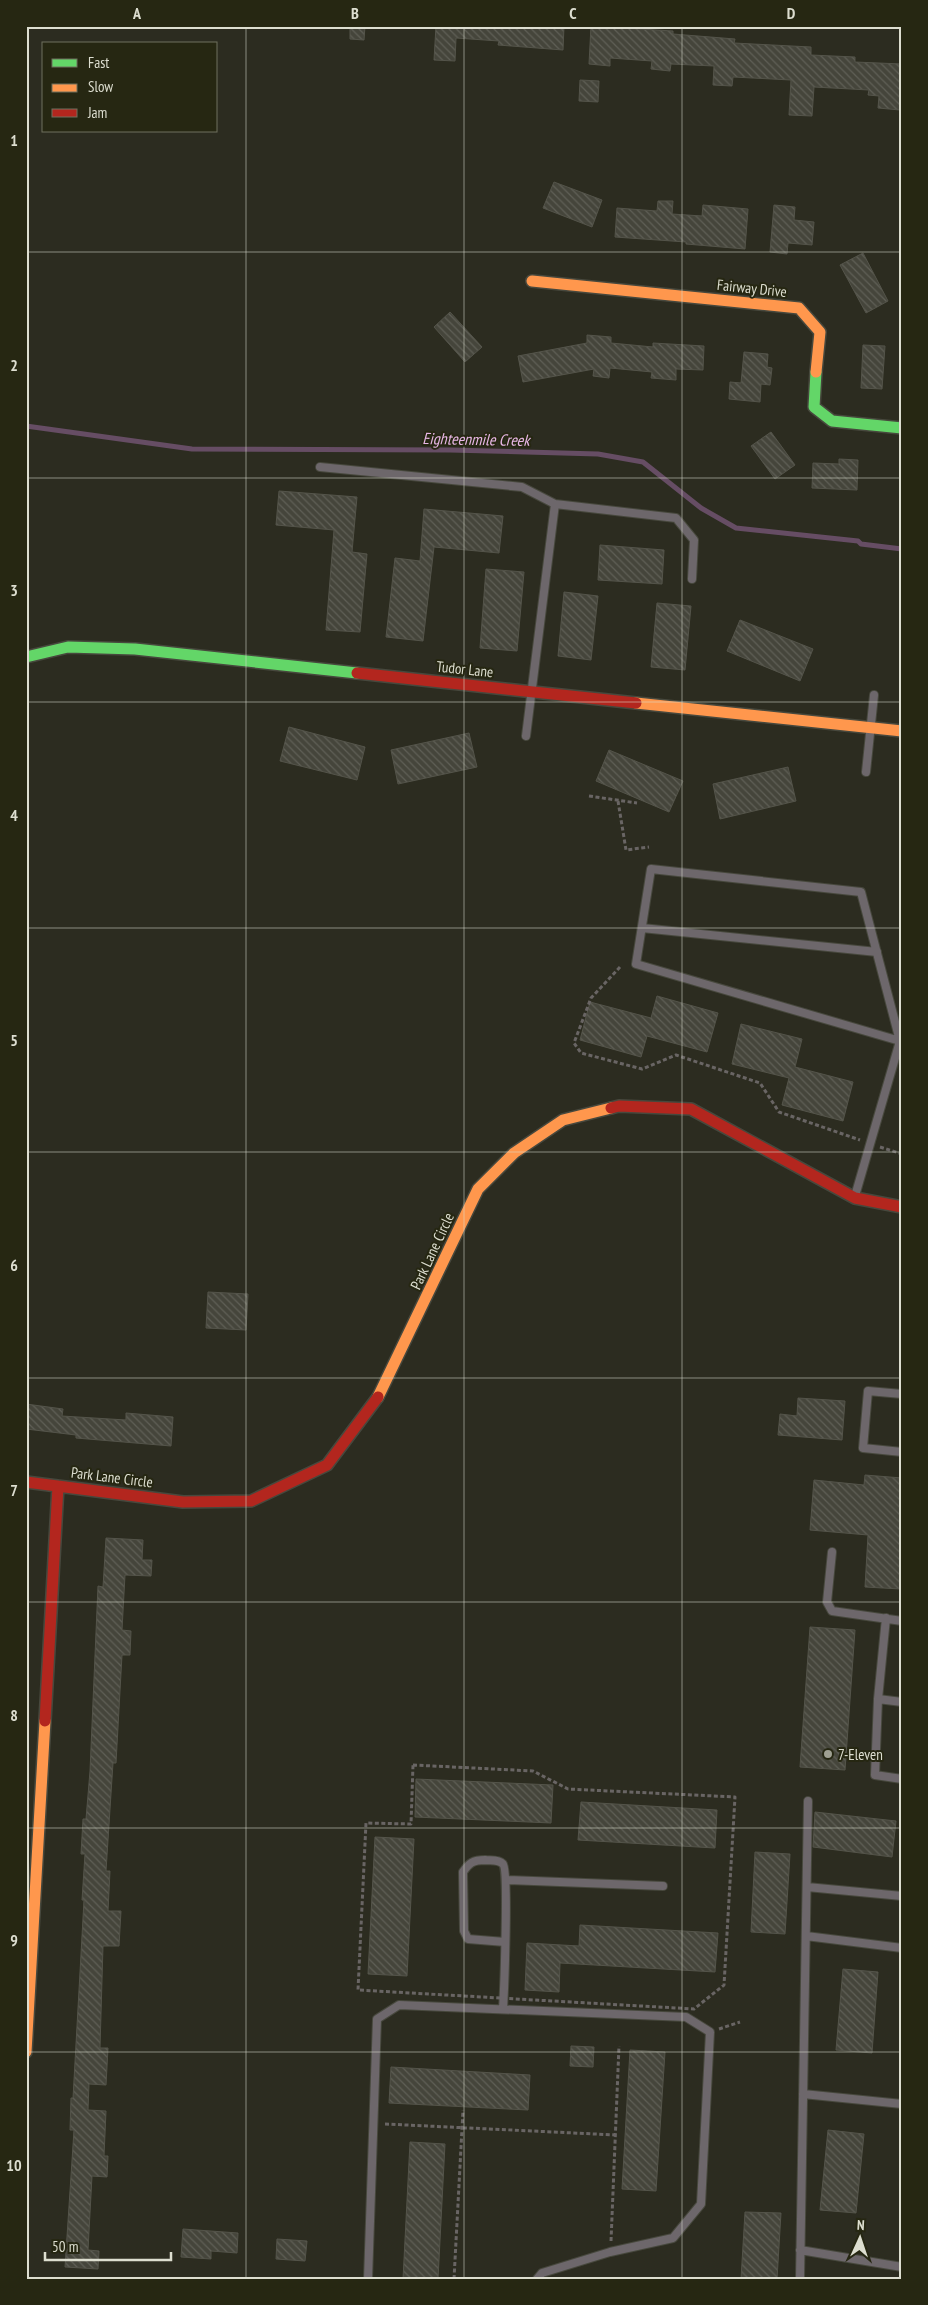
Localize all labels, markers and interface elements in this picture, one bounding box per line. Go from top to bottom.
text: A [132,3,142,23]
text: B [351,3,359,23]
text: C [569,3,577,23]
text: D [787,3,796,23]
legend [42,42,218,132]
text: Fast [88,53,109,72]
text: Slow [88,77,113,96]
text: Jam [87,103,107,122]
text: 1 [10,130,18,150]
street label: Fairway Drive [716,275,788,301]
text: 2 [10,355,18,375]
water label: Eighteenmile Creek [422,428,531,450]
text: 3 [10,580,18,600]
street label: Tudor Lane [436,657,494,681]
text: 4 [10,805,18,825]
text: 5 [10,1030,18,1050]
street label: Park Lane Circle [406,1210,458,1292]
text: 6 [10,1255,18,1275]
street label: Park Lane Circle [70,1463,154,1491]
text: 7 [10,1480,18,1500]
text: 8 [10,1705,18,1725]
place label: 7-Eleven [838,1745,883,1764]
marker: 7-Eleven [822,1748,834,1760]
text: 9 [10,1930,18,1950]
text: 10 [6,2155,22,2175]
north arrow [836,2212,886,2262]
text: N [856,2216,865,2234]
scale bar [45,2230,171,2262]
text: 50 m [52,2237,78,2256]

